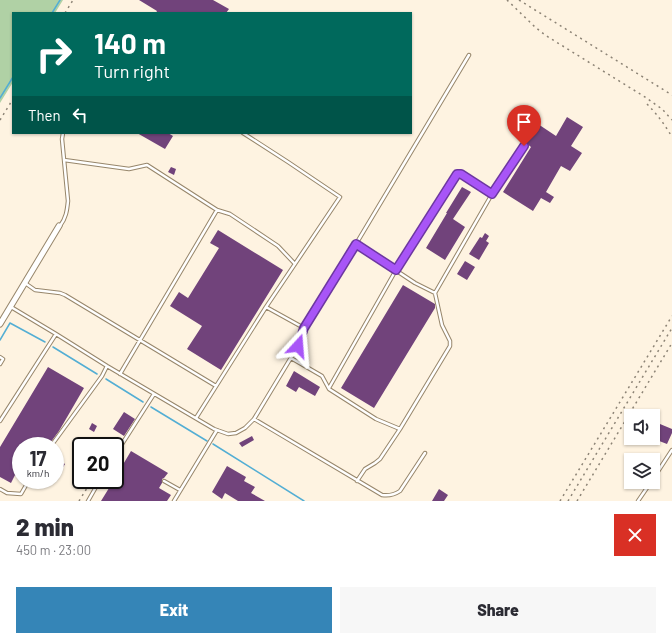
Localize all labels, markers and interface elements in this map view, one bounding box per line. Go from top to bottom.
text: 140 m [94,26,166,60]
icon: right [28,28,80,80]
text: Turn right [94,60,170,82]
icon: left [69,104,91,126]
pin [507,105,541,146]
text: Then [28,106,61,124]
icon: arrive [513,111,535,133]
position arrow [277,325,319,367]
map controls [624,409,660,489]
button: sound [624,409,660,445]
speed limit sign: 20 [72,437,124,489]
text: 17 [29,446,46,470]
button: layers [624,453,660,489]
text: km/h [27,467,49,479]
text: 2 min [16,512,74,541]
button: close [614,514,656,556]
text: 450 m · 23:00 [16,542,91,558]
button: Exit [16,587,332,633]
button: Share [340,587,656,633]

